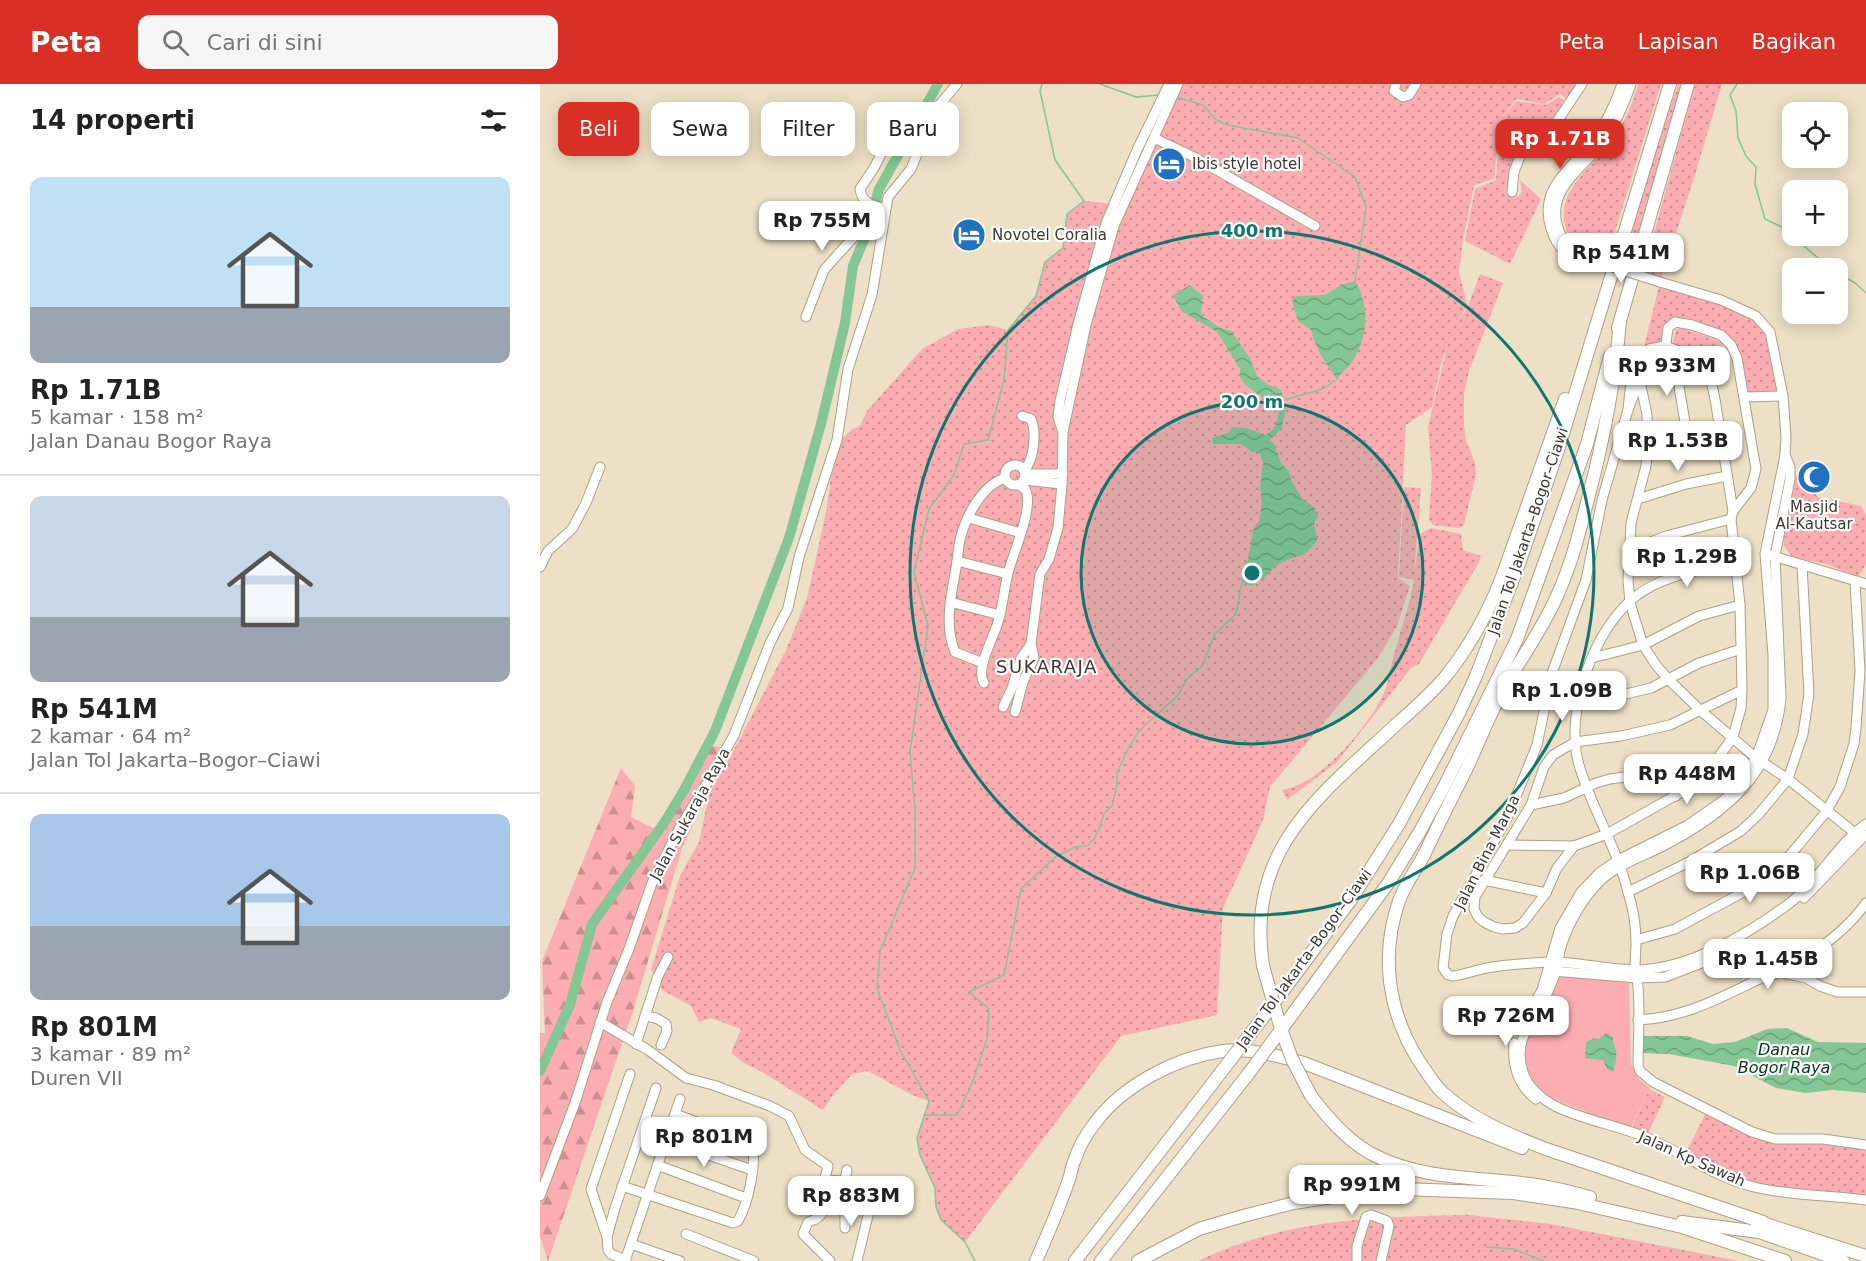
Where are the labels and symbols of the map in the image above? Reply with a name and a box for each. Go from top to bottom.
pin: Rp 1.71B [1498,119,1622,170]
hotel icon: Ibis style hotel [1151,146,1187,182]
place label: Ibis style hotel [1192,155,1301,173]
pin: Rp 755M [767,201,877,252]
hotel icon: Novotel Coralia [951,217,987,253]
text: 400 m [1221,220,1283,241]
place label: Novotel Coralia [992,226,1107,244]
pin: Rp 541M [1566,233,1676,284]
pin: Rp 933M [1612,346,1722,397]
text: 200 m [1221,391,1283,412]
pin: Rp 1.53B [1616,421,1740,472]
street label: Jalan Tol Jakarta–Bogor–Ciawi [1484,425,1572,638]
mosque icon: Masjid Al-Kautsar [1796,459,1832,495]
place label: Masjid Al-Kautsar [1775,498,1853,533]
pin: Rp 1.29B [1625,537,1749,588]
centre of rings [1242,563,1262,583]
district label: SUKARAJA [996,656,1098,677]
pin: Rp 1.09B [1500,671,1624,722]
street label: Jalan Sukaraja Raya [646,745,734,884]
pin: Rp 448M [1632,754,1742,805]
street label: Jalan Bina Marga [1450,792,1524,913]
pin: Rp 1.06B [1688,853,1812,904]
street label: Jalan Tol Jakarta–Bogor–Ciawi [1232,866,1375,1053]
pin: Rp 1.45B [1706,939,1830,990]
pin: Rp 726M [1451,996,1561,1047]
water label: Danau Bogor Raya [1738,1040,1830,1077]
pin: Rp 801M [649,1117,759,1168]
street label: Jalan Kp Sawah [1635,1127,1748,1191]
pin: Rp 991M [1297,1165,1407,1216]
pin: Rp 883M [796,1176,906,1227]

